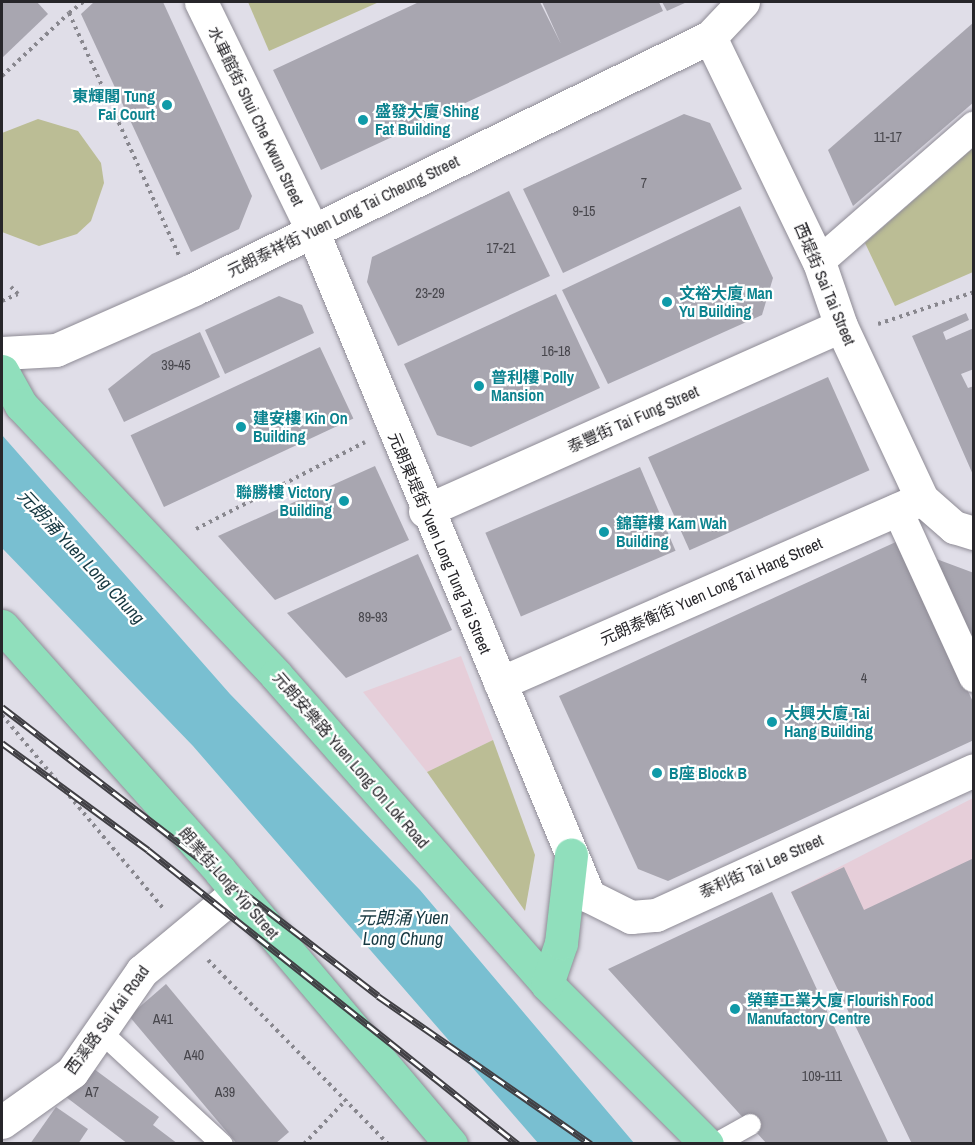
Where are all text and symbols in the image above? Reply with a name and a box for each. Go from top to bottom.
street label: 水車館街 Shui Che Kwun Street [204,23,308,209]
place label: 東輝閣 Tung Fai Court [72,86,155,124]
marker: 東輝閣 Tung Fai Court [160,98,174,112]
place label: 盛發大廈 Shing Fat Building [375,101,479,139]
marker: 盛發大廈 Shing Fat Building [356,113,370,127]
house number: 11-17 [874,129,902,145]
street label: 元朗泰祥街 Yuen Long Tai Cheung Street [224,151,462,281]
house number: 7 [641,175,647,191]
house number: 9-15 [573,203,595,219]
street label: 西堤街 Sai Tai Street [790,220,860,348]
house number: 17-21 [486,240,516,256]
place label: 文裕大廈 Man Yu Building [679,283,773,321]
house number: 23-29 [415,285,445,301]
marker: 文裕大廈 Man Yu Building [660,295,674,309]
house number: 16-18 [541,343,571,359]
house number: 39-45 [161,357,191,373]
place label: 普利樓 Polly Mansion [491,367,574,405]
marker: 普利樓 Polly Mansion [472,379,486,393]
street label: 泰豐街 Tai Fung Street [564,381,702,457]
place label: 建安樓 Kin On Building [253,408,348,446]
marker: 建安樓 Kin On Building [234,420,248,434]
street label: 元朗東堤街 Yuen Long Tung Tai Street [384,429,496,657]
place label: 聯勝樓 Victory Building [236,482,332,520]
water label: 元朗涌 Yuen Long Chung [13,485,149,629]
marker: 聯勝樓 Victory Building [337,494,351,508]
place label: 錦華樓 Kam Wah Building [616,513,727,551]
marker: 錦華樓 Kam Wah Building [597,525,611,539]
street label: 元朗泰衡街 Yuen Long Tai Hang Street [597,533,825,649]
house number: 89-93 [358,609,388,625]
street label: 元朗安樂路 Yuen Long On Lok Road [269,668,433,852]
house number: 4 [861,670,867,686]
place label: 大興大廈 Tai Hang Building [784,703,873,741]
marker: 大興大廈 Tai Hang Building [765,715,779,729]
place label: B座 Block B [669,763,747,783]
marker: B座 Block B [650,766,664,780]
street label: 朗業街 Long Yip Street [175,823,283,943]
street label: 泰利街 Tai Lee Street [696,830,826,902]
water label: 元朗涌 Yuen Long Chung [357,908,449,950]
street label: 西溪路 Sai Kai Road [61,962,153,1078]
place label: 榮華工業大廈 Flourish Food Manufactory Centre [747,990,933,1028]
marker: 榮華工業大廈 Flourish Food Manufactory Centre [728,1002,742,1016]
house number: A41 [153,1011,173,1027]
house number: A40 [184,1047,204,1063]
house number: 109-111 [802,1068,842,1084]
house number: A7 [85,1084,99,1100]
house number: A39 [215,1084,235,1100]

